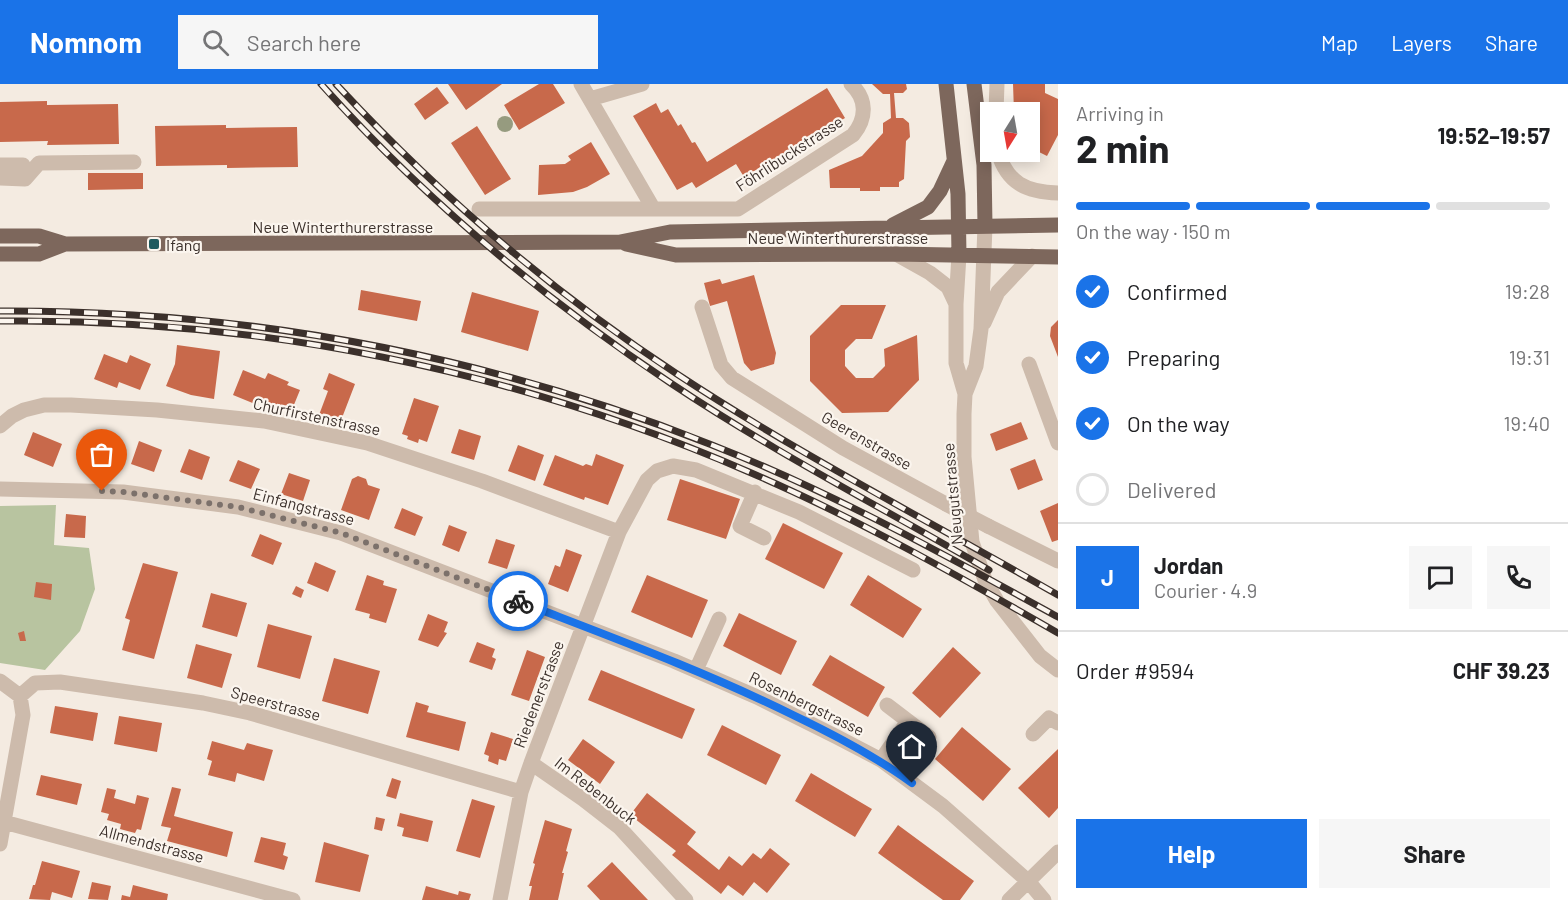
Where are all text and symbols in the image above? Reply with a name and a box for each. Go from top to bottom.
search box [178,15,598,69]
text: Nomnom [30,25,142,59]
icon: search [199,26,232,59]
text: Search here [247,29,361,55]
text: Map [1321,30,1358,55]
text: Layers [1391,30,1452,55]
text: Share [1485,30,1538,55]
text: Arriving in [1076,101,1164,125]
north arrow [980,102,1040,162]
map controls [980,102,1040,162]
street label: Föhrlibuckstrasse [732,111,846,195]
text: 19:52–19:57 [1438,122,1550,148]
text: 2 min [1076,124,1169,171]
street label: Neue Winterthurerstrasse [253,217,433,236]
text: On the way · 150 m [1076,219,1231,243]
street label: Neue Winterthurerstrasse [748,228,928,247]
place label: Ifang [166,235,201,254]
marker: Ifang [147,237,161,251]
icon: check [1076,275,1109,308]
text: Confirmed [1127,278,1227,304]
text: 19:28 [1505,279,1550,303]
icon: check [1076,341,1109,374]
text: Preparing [1127,344,1220,370]
text: 19:31 [1509,345,1550,369]
street label: Churfirstenstrasse [252,393,382,439]
street label: Geerenstrasse [819,407,915,473]
icon: check [1076,407,1109,440]
text: On the way [1127,410,1230,436]
text: 19:40 [1503,411,1550,435]
pin [76,429,127,491]
icon: bag [85,438,118,471]
street label: Neugutstrasse [938,442,966,546]
text: Delivered [1127,476,1216,502]
street label: Einfangstrasse [251,483,357,529]
button: chat [1409,546,1472,609]
button: phone [1487,546,1550,609]
text: Jordan [1154,552,1223,578]
text: J [1101,564,1114,590]
courier [488,571,548,631]
text: Courier · 4.9 [1154,578,1257,602]
icon: bike [502,585,535,618]
street label: Riedenerstrasse [509,638,567,750]
text: Order #9594 [1076,657,1195,683]
text: CHF 39.23 [1453,657,1550,683]
street label: Rosenbergstrasse [746,667,868,739]
street label: Speerstrasse [229,682,323,724]
pin [886,721,937,783]
icon: home [895,730,928,763]
street label: Im Rebenbuck [551,752,641,828]
button: Help [1076,819,1307,888]
button: Share [1319,819,1550,888]
street label: Allmendstrasse [98,820,206,866]

